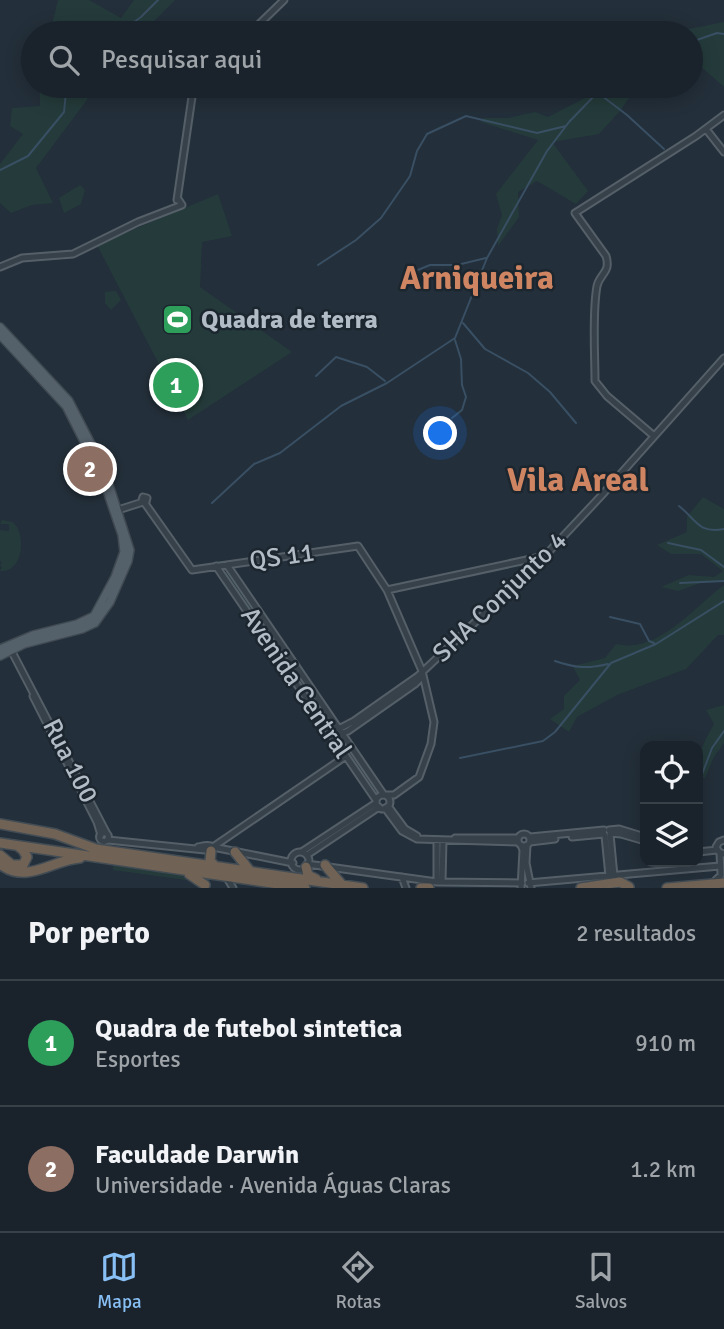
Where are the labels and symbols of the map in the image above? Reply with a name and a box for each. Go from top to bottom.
district label: Arniqueira [400,258,554,299]
sports icon: Quadra de terra [161,303,195,337]
place label: Quadra de terra [201,304,378,336]
pin: 1 [153,359,199,411]
your location [423,416,457,450]
pin: 2 [67,443,113,495]
district label: Vila Areal [507,460,649,501]
street label: SHA Conjunto 4 [426,525,574,669]
street label: QS 11 [247,537,317,577]
street label: Avenida Central [234,601,358,765]
street label: Rua 100 [35,714,105,808]

